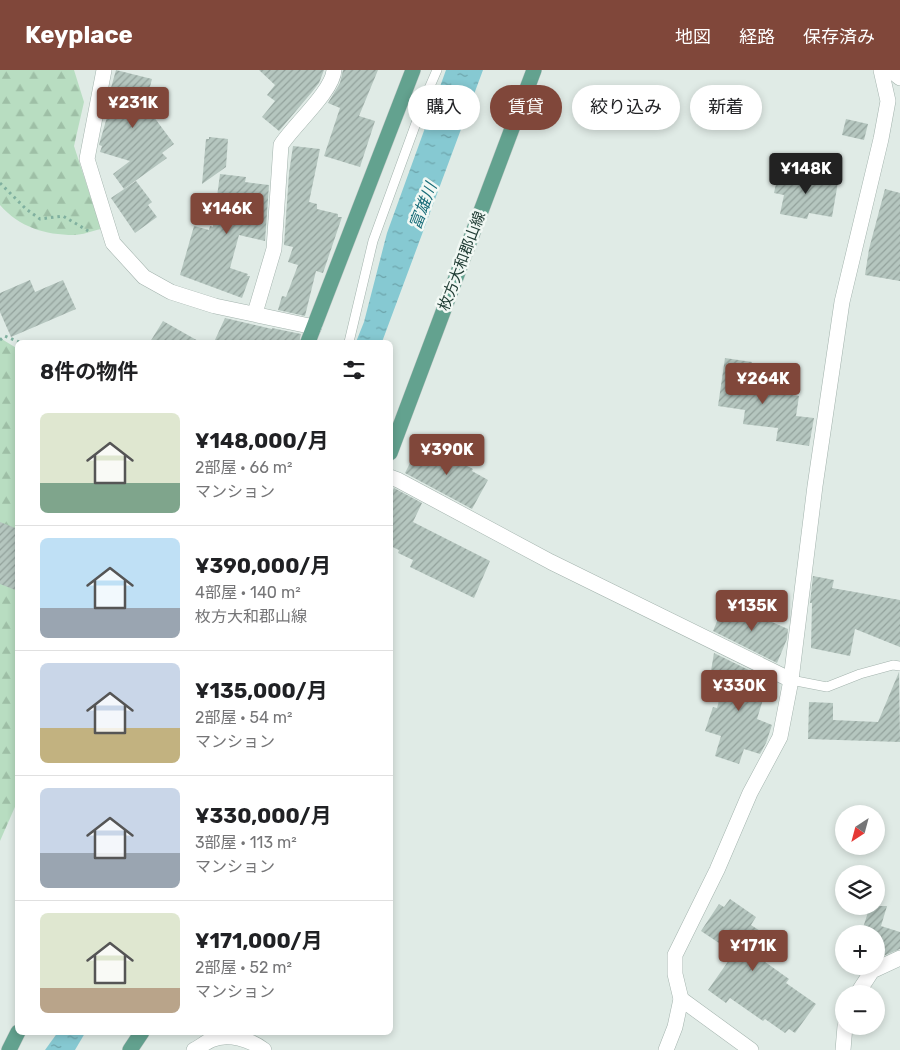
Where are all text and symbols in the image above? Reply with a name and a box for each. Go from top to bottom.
text: Keyplace [25,21,133,49]
text: 地図 [675,26,711,48]
text: 経路 [739,26,775,48]
text: 保存済み [803,26,875,48]
chip: 購入 [408,85,480,130]
chip: 賃貸 [490,85,562,130]
chip: 絞り込み [572,85,680,130]
chip: 新着 [690,85,762,130]
pin: ¥231K [98,87,168,129]
text: ¥231K [108,93,158,112]
pin: ¥148K [771,152,841,195]
text: ¥148K [780,159,832,178]
water label: 富雄川 [406,178,441,232]
pin: ¥146K [192,192,262,235]
text: ¥146K [202,199,252,218]
street label: 枚方大和郡山線 [435,209,489,313]
icon: filters [340,356,368,384]
text: 8件の物件 [40,359,138,384]
pin: ¥264K [728,362,798,405]
text: ¥264K [736,369,790,388]
text: ¥148,000/月 [195,428,329,453]
icon: home [80,433,140,493]
pin: ¥390K [412,434,482,476]
text: ¥390K [420,440,474,459]
text: 2部屋 · 66 m² [195,458,292,477]
text: マンション [195,482,275,501]
text: ¥390,000/月 [195,553,331,578]
icon: home [80,558,140,618]
text: 4部屋 · 140 m² [195,583,301,602]
pin: ¥135K [717,590,787,632]
text: ¥135K [727,596,777,615]
text: 枚方大和郡山線 [195,607,307,626]
pin: ¥330K [704,670,774,712]
text: ¥330K [712,676,766,695]
text: ¥135,000/月 [195,678,327,703]
icon: home [80,683,140,743]
text: 2部屋 · 54 m² [195,708,293,727]
text: マンション [195,732,275,751]
text: ¥330,000/月 [195,803,331,828]
north arrow [835,805,885,855]
map controls [835,805,885,1035]
icon: home [80,808,140,868]
text: 3部屋 · 113 m² [195,833,297,852]
text: マンション [195,857,275,876]
button: layers [835,865,885,915]
button: + [835,925,885,975]
text: ¥171,000/月 [195,928,323,953]
pin: ¥171K [718,930,788,972]
icon: home [80,933,140,993]
text: ¥171K [730,936,776,955]
text: 2部屋 · 52 m² [195,958,292,977]
text: マンション [195,982,275,1001]
button: − [835,985,885,1035]

